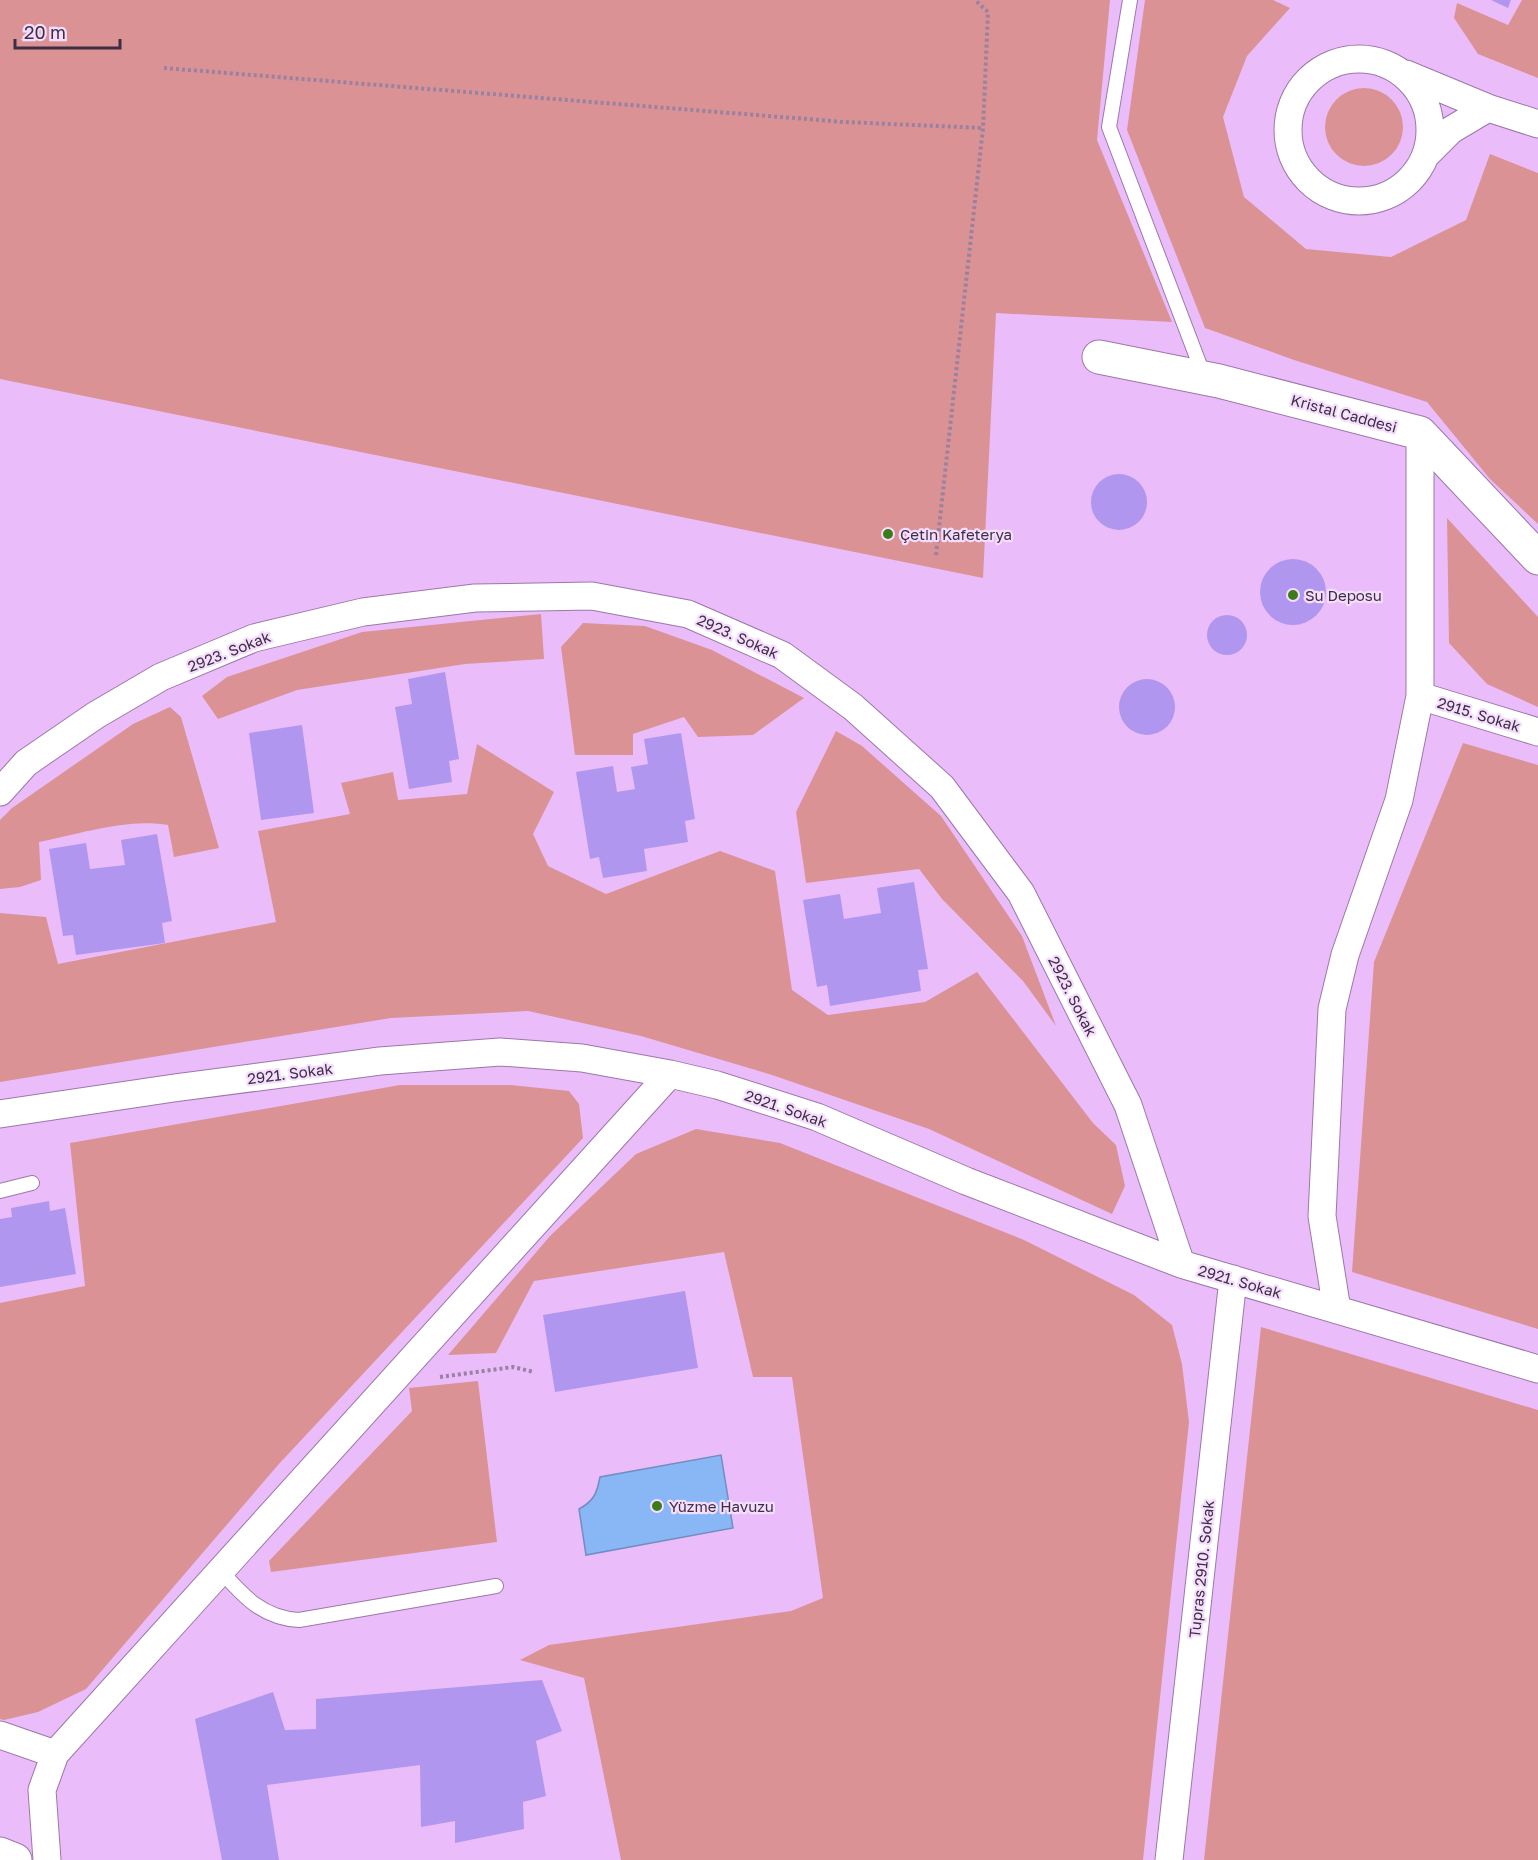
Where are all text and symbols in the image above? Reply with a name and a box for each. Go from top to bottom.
scale bar [15,12,120,50]
text: 20 m [24,21,66,43]
street label: Kristal Caddesi [1289,390,1399,436]
place label: Çetin Kafeterya [900,525,1012,543]
marker: Çetin Kafeterya [881,527,895,541]
place label: Su Deposu [1305,586,1382,604]
marker: Su Deposu [1286,588,1300,602]
street label: 2923. Sokak [694,610,782,662]
street label: 2923. Sokak [185,627,273,675]
street label: 2915. Sokak [1435,693,1523,735]
street label: 2923. Sokak [1045,953,1101,1039]
street label: 2921. Sokak [246,1059,334,1087]
street label: 2921. Sokak [742,1086,830,1131]
street label: 2921. Sokak [1196,1261,1284,1302]
place label: Yüzme Havuzu [669,1497,774,1515]
marker: Yüzme Havuzu [650,1499,664,1513]
street label: Tupras 2910. Sokak [1185,1499,1217,1639]

